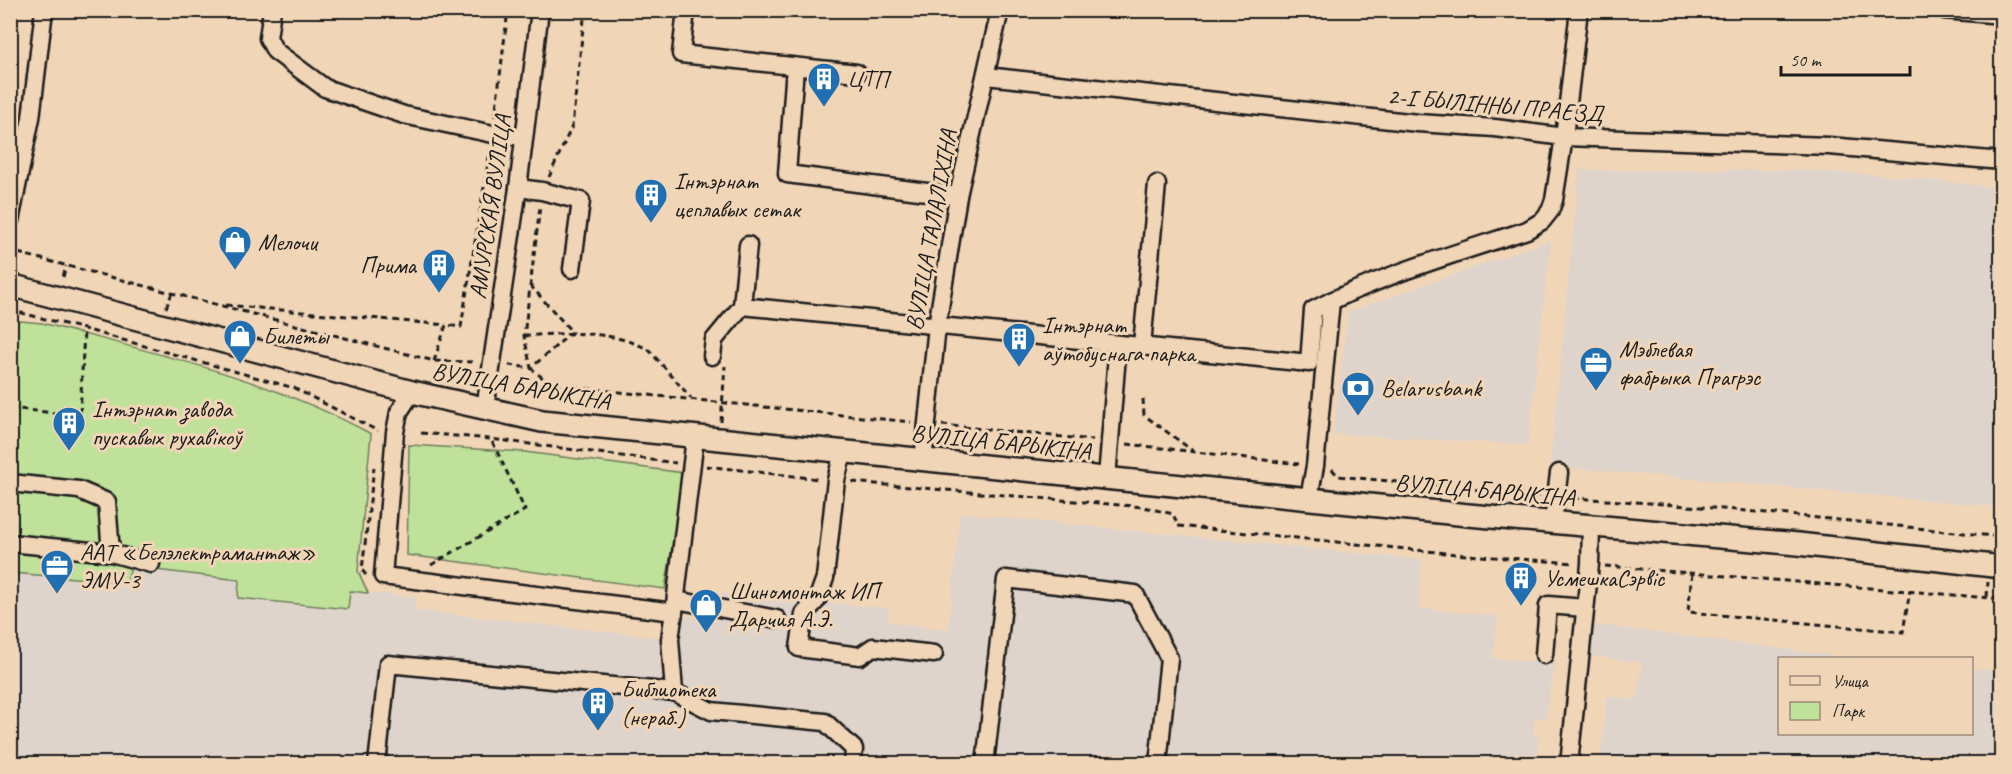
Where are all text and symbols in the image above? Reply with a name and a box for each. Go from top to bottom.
scale bar [1781,39,1910,77]
text: 50 m [1790,49,1823,71]
building icon: ЦТП [806,61,842,108]
place label: ЦТП [847,64,893,94]
street label: 2-І БЫЛІННЫ ПРАЕЗД [1386,81,1606,130]
street label: АМУРСКАЯ ВУЛІЦА [462,112,518,301]
street label: ВУЛІЦА ТАЛАЛІХІНА [899,127,964,332]
place label: Інтэрнат цеплавых сетак [674,166,802,224]
building icon: Інтэрнат цеплавых сетак [633,177,669,224]
shop icon: Мелочи [217,224,253,271]
place label: Мелочи [258,227,319,257]
building icon: Прима [421,247,457,294]
place label: Прима [360,250,417,280]
place label: Інтэрнат аўтобуснага парка [1042,310,1197,368]
shop icon: Билеты [222,318,258,365]
place label: Билеты [263,321,331,351]
building icon: Інтэрнат аўтобуснага парка [1001,321,1037,368]
place label: Мэблевая фабрыка Прагрэс [1619,334,1762,392]
office icon: Мэблевая фабрыка Прагрэс [1578,345,1614,392]
street label: ВУЛІЦА БАРЫКІНА [430,356,613,417]
bank icon: Belarusbank [1340,370,1376,417]
place label: Belarusbank [1381,373,1483,403]
place label: Інтэрнат завода пускавых рухавікоў [92,394,244,452]
building icon: Інтэрнат завода пускавых рухавікоў [51,405,87,452]
street label: ВУЛІЦА БАРЫКІНА [910,418,1093,466]
street label: ВУЛІЦА БАРЫКІНА [1394,467,1577,513]
place label: ААТ «Белэлектрамантаж» ЭМУ-3 [80,537,316,595]
office icon: ААТ «Белэлектрамантаж» ЭМУ-3 [39,548,75,595]
building icon: УсмешкаСэрвіс [1503,560,1539,607]
place label: УсмешкаСэрвіс [1544,563,1666,593]
place label: Шиномонтаж ИП Дарчия А.Э. [729,576,884,634]
shop icon: Шиномонтаж ИП Дарчия А.Э. [688,587,724,634]
legend [1778,657,1973,735]
text: Улица [1832,670,1869,692]
place label: Библиотека (нераб.) [621,674,717,732]
building icon: Библиотека (нераб.) [580,685,616,732]
text: Парк [1832,700,1866,722]

